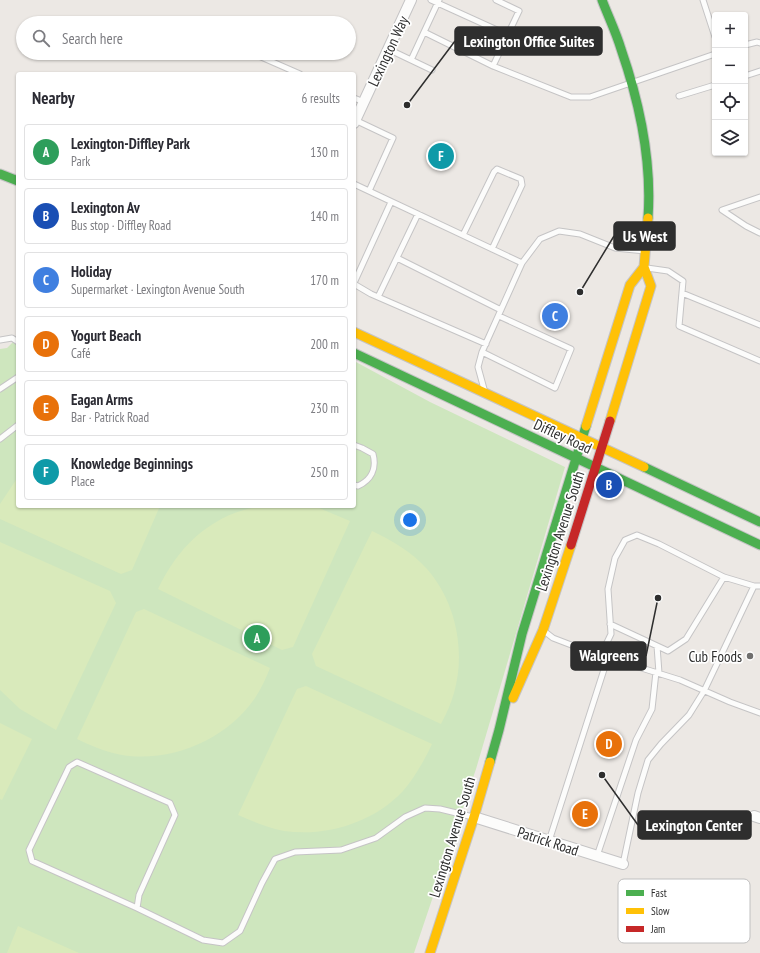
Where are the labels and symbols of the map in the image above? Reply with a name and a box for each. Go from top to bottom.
street label: Lexington Way [363,13,413,89]
callout: Lexington Office Suites [455,27,602,55]
text: Lexington Office Suites [464,31,595,51]
pin: F [428,141,454,171]
callout: Us West [614,222,675,250]
text: Us West [623,226,668,246]
pin: C [542,301,568,331]
street label: Diffley Road [531,414,595,458]
street label: Lexington Avenue South [532,469,588,593]
pin: B [596,470,622,500]
your location [400,510,420,530]
pin: A [244,623,270,653]
callout: Walgreens [571,642,646,670]
text: Walgreens [578,645,639,665]
place label: Cub Foods [688,647,742,666]
marker: Cub Foods [745,651,755,661]
pin: D [596,729,622,759]
street label: Lexington Avenue South [425,774,479,900]
pin: E [572,799,598,829]
callout: Lexington Center [638,811,751,839]
text: Lexington Center [646,815,743,835]
street label: Patrick Road [515,822,581,860]
legend [618,879,750,943]
text: Fast [651,886,667,900]
text: Slow [651,904,670,918]
text: Jam [650,922,665,936]

